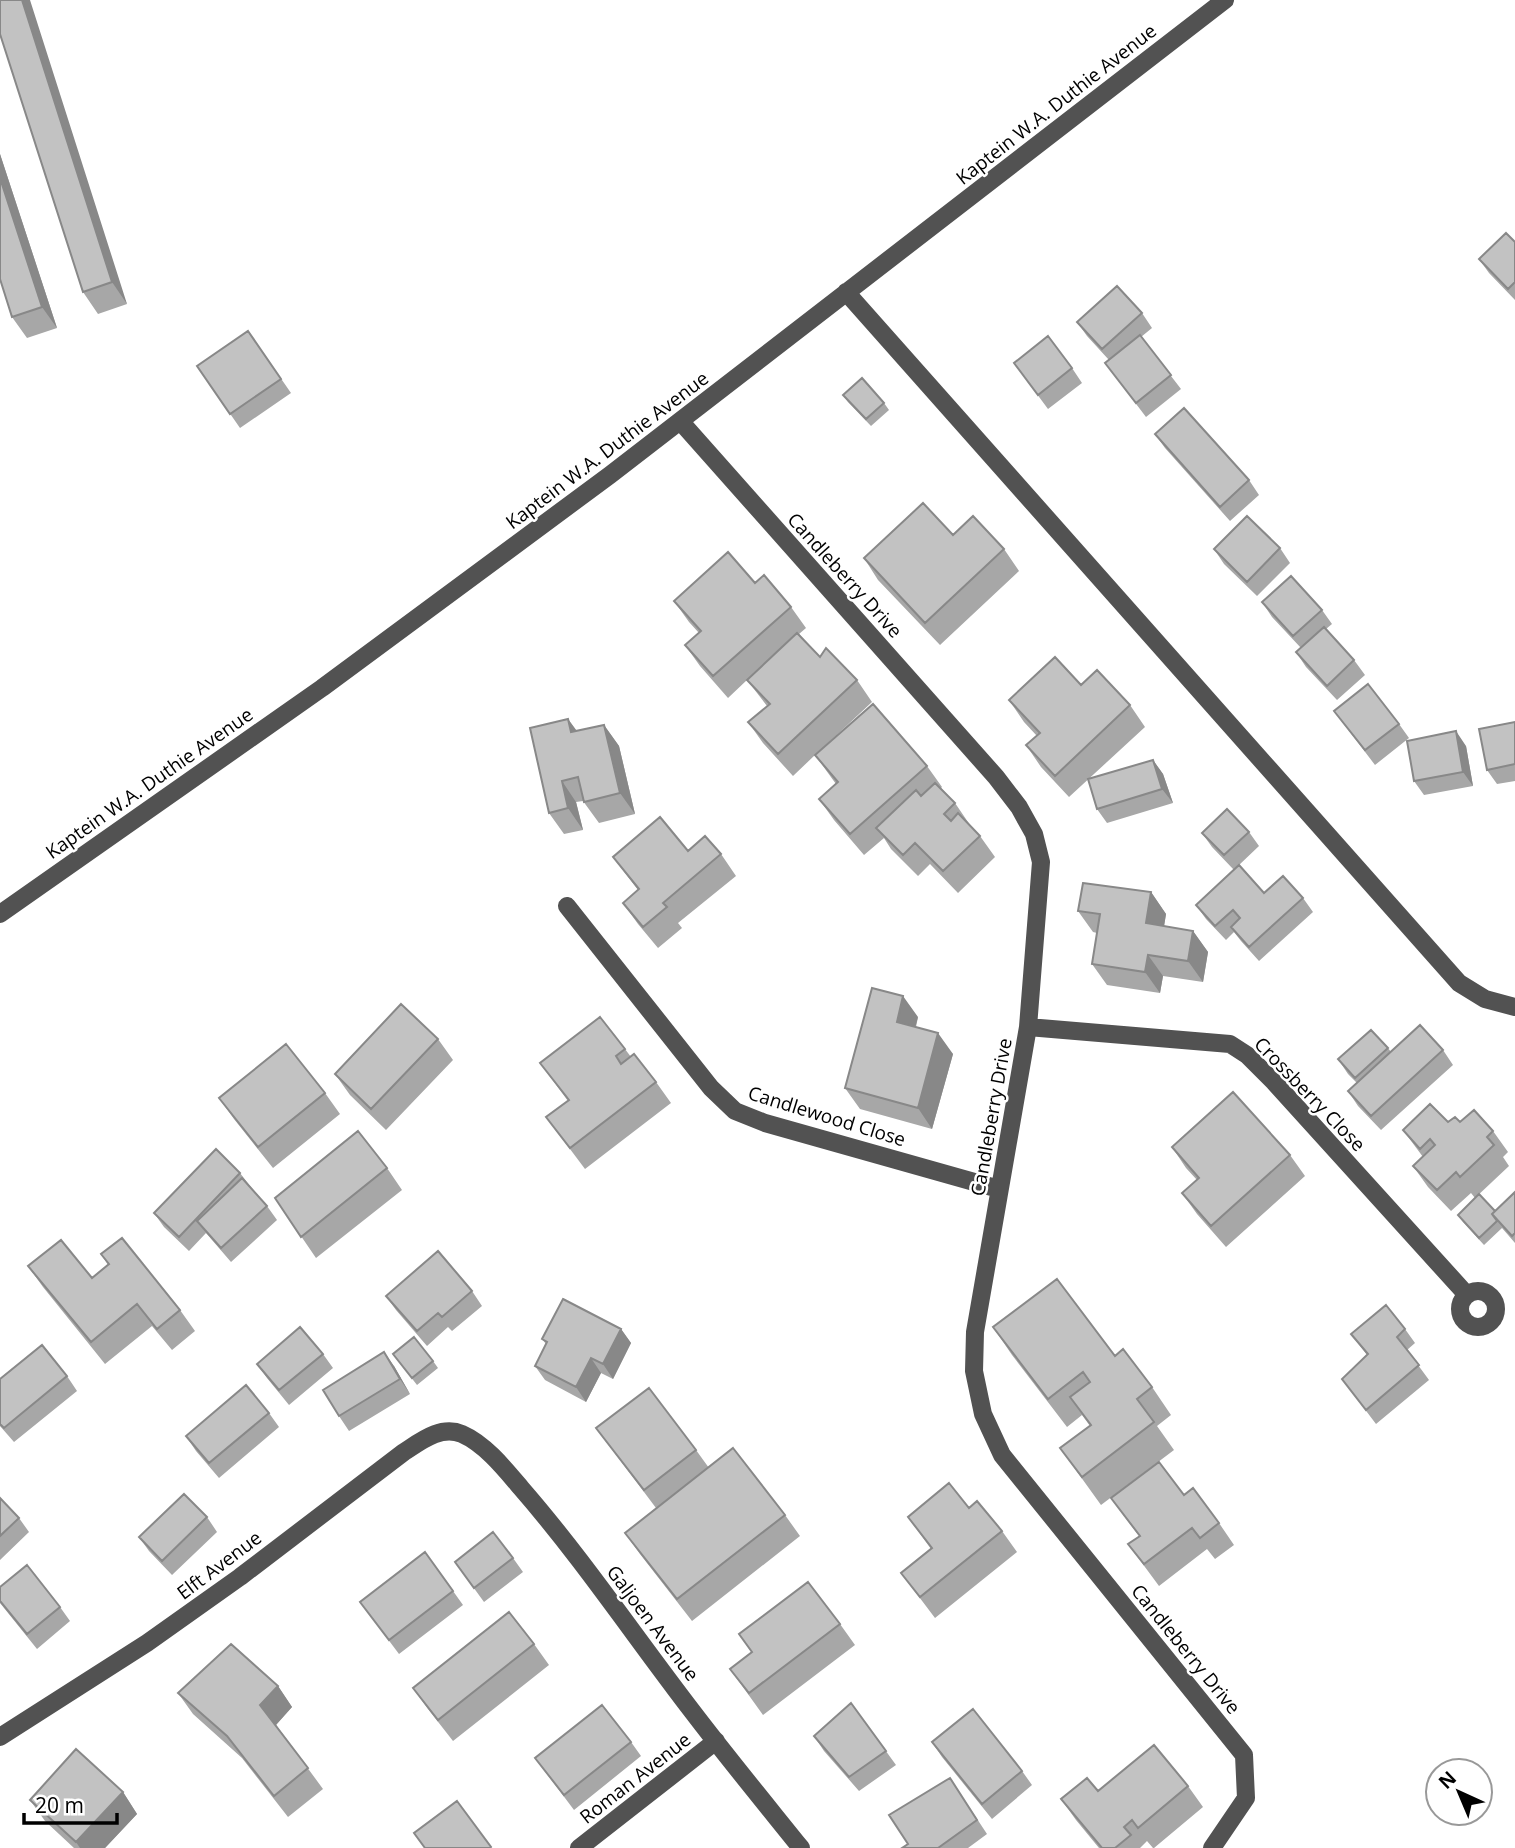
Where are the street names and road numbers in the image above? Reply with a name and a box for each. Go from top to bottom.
street label: Kaptein W.A. Duthie Avenue [950,18,1162,190]
street label: Kaptein W.A. Duthie Avenue [500,365,714,535]
street label: Candleberry Drive [782,507,908,643]
street label: Kaptein W.A. Duthie Avenue [40,701,258,865]
street label: Crossberry Close [1249,1031,1371,1157]
street label: Candleberry Drive [964,1036,1018,1198]
street label: Candlewood Close [745,1080,909,1152]
street label: Elft Avenue [171,1525,267,1605]
street label: Galjoen Avenue [601,1560,705,1686]
street label: Candleberry Drive [1126,1579,1246,1719]
street label: Roman Avenue [574,1726,696,1830]

